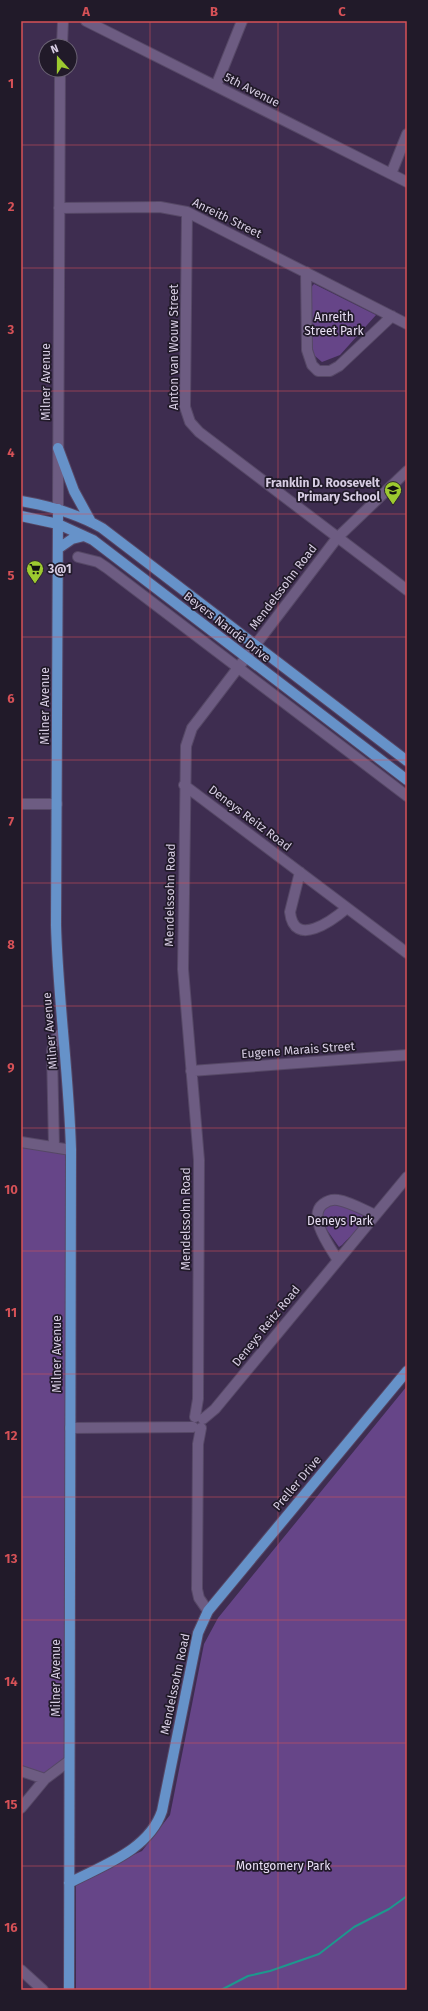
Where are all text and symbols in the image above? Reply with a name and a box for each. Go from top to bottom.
text: A [81,4,90,19]
text: B [210,4,218,19]
text: C [338,4,346,19]
north arrow [38,38,78,78]
text: N [49,42,60,57]
street label: 5th Avenue [222,70,282,110]
text: 1 [8,76,14,91]
street label: Anreith Street [190,195,264,241]
text: 2 [8,199,15,214]
street label: Anton van Wouw Street [167,283,181,410]
park label: Anreith Street Park [304,310,365,338]
text: 3 [7,322,15,337]
street label: Milner Avenue [39,343,53,421]
text: 4 [7,445,15,460]
place label: Franklin D. Roosevelt Primary School [266,476,380,504]
school or university icon: Franklin D. Roosevelt Primary School [383,480,403,505]
street label: Mendelssohn Road [246,542,320,632]
supermarket icon: 3@1 [25,559,45,584]
place label: 3@1 [47,562,72,576]
text: 5 [8,568,15,583]
street label: Beyers Naudé Drive [181,589,273,665]
street label: Milner Avenue [38,667,52,745]
text: 6 [7,691,15,706]
street label: Deneys Reitz Road [206,782,294,854]
text: 7 [8,814,14,829]
street label: Mendelssohn Road [162,843,178,947]
text: 8 [7,937,15,952]
street label: Milner Avenue [40,992,60,1070]
street label: Eugene Marais Street [241,1039,356,1061]
text: 9 [7,1060,15,1075]
street label: Mendelssohn Road [179,1167,193,1271]
text: 10 [4,1182,18,1197]
park label: Deneys Park [307,1214,374,1228]
street label: Deneys Reitz Road [229,1283,303,1369]
text: 11 [5,1305,17,1320]
street label: Milner Avenue [50,1315,64,1393]
text: 12 [5,1428,18,1443]
street label: Preller Drive [270,1453,324,1513]
text: 13 [5,1551,18,1566]
street label: Mendelssohn Road [157,1632,193,1736]
street label: Milner Avenue [49,1639,63,1717]
text: 14 [4,1674,18,1689]
text: 15 [4,1797,18,1812]
park label: Montgomery Park [236,1859,331,1873]
text: 16 [4,1920,18,1935]

